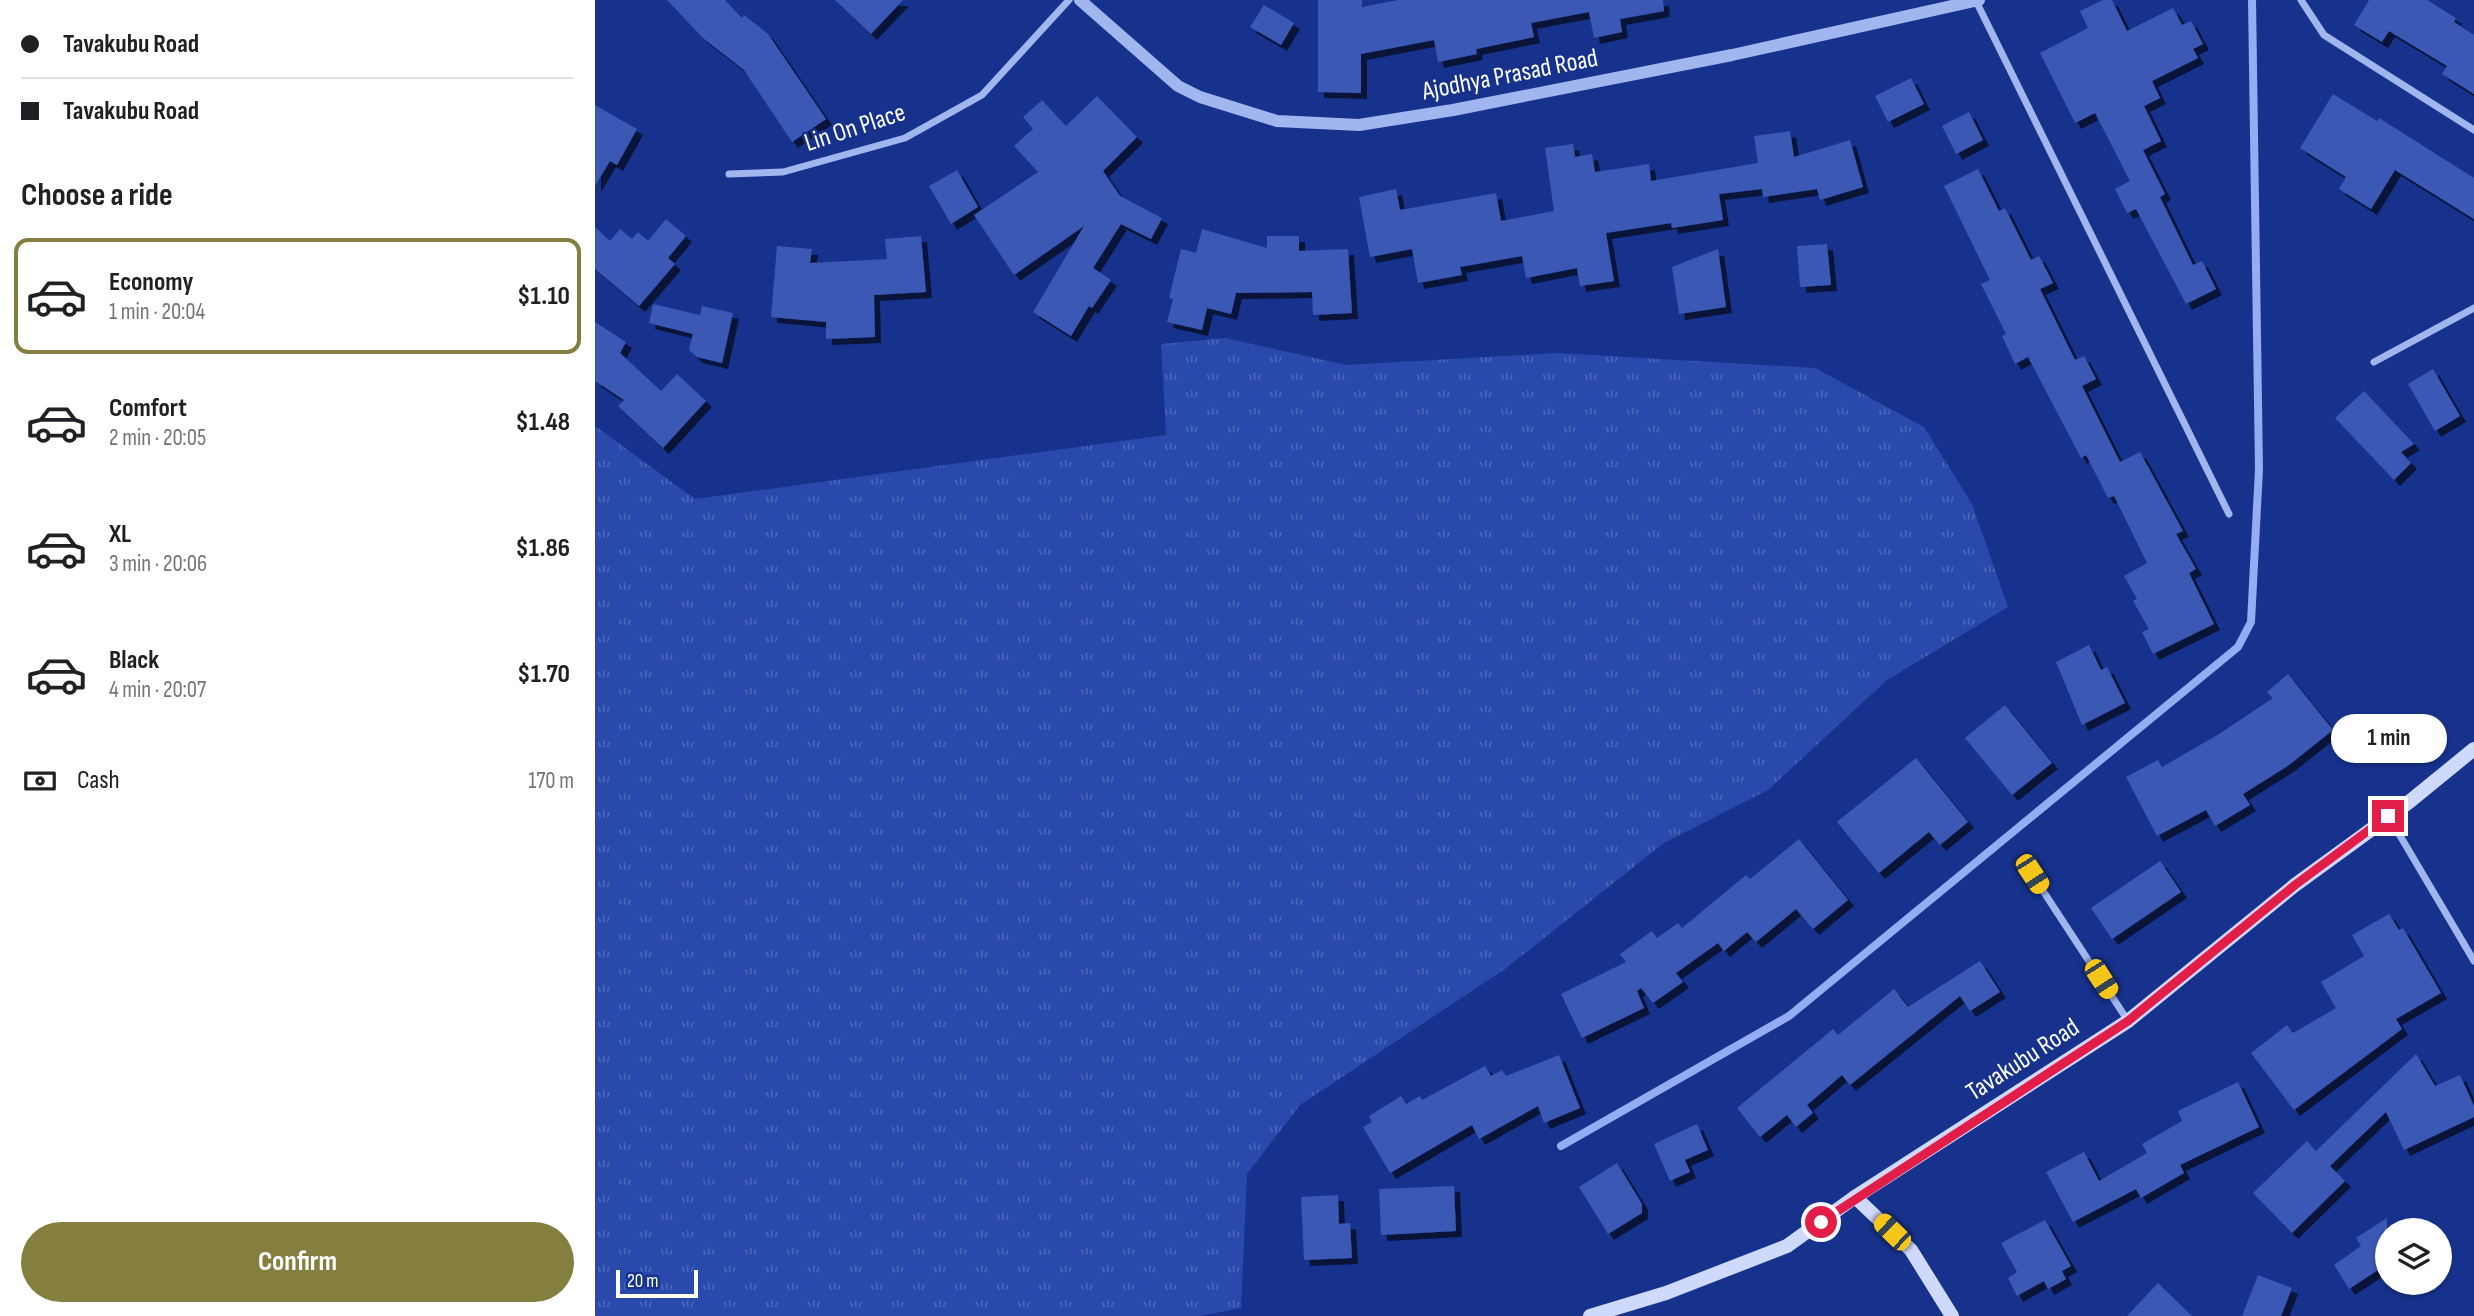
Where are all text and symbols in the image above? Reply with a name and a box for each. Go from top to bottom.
text: Tavakubu Road [63,29,199,60]
street label: Ajodhya Prasad Road [1419,43,1601,107]
text: Tavakubu Road [63,96,199,127]
street label: Lin On Place [801,97,909,159]
text: Choose a ride [21,176,173,215]
icon: car [25,265,88,328]
text: Economy [109,267,193,298]
text: $1.10 [517,281,570,312]
text: 1 min · 20:04 [109,298,205,326]
icon: car [25,391,88,454]
text: Comfort [109,393,187,424]
text: $1.48 [515,407,570,438]
text: 2 min · 20:05 [109,424,206,452]
icon: car [25,517,88,580]
text: XL [109,519,131,550]
text: $1.86 [516,533,570,564]
text: 3 min · 20:06 [109,550,207,578]
icon: car [25,643,88,706]
text: Black [109,645,159,676]
text: $1.70 [517,659,570,690]
text: 4 min · 20:07 [109,676,206,704]
callout: 1 min [2330,714,2446,764]
text: 1 min [2368,724,2410,752]
icon: cash [21,762,59,800]
text: Cash [77,765,120,796]
text: 170 m [528,767,574,795]
route end [2372,800,2404,832]
car [2012,851,2053,897]
car [2081,956,2122,1002]
street label: Tavakubu Road [1961,1012,2085,1108]
route start [1805,1206,1837,1238]
car [1870,1210,1915,1254]
map controls [2375,1218,2452,1295]
button: layers [2375,1218,2452,1295]
button: Confirm [21,1222,574,1302]
scale bar [616,1267,698,1299]
text: 20 m [627,1270,659,1293]

